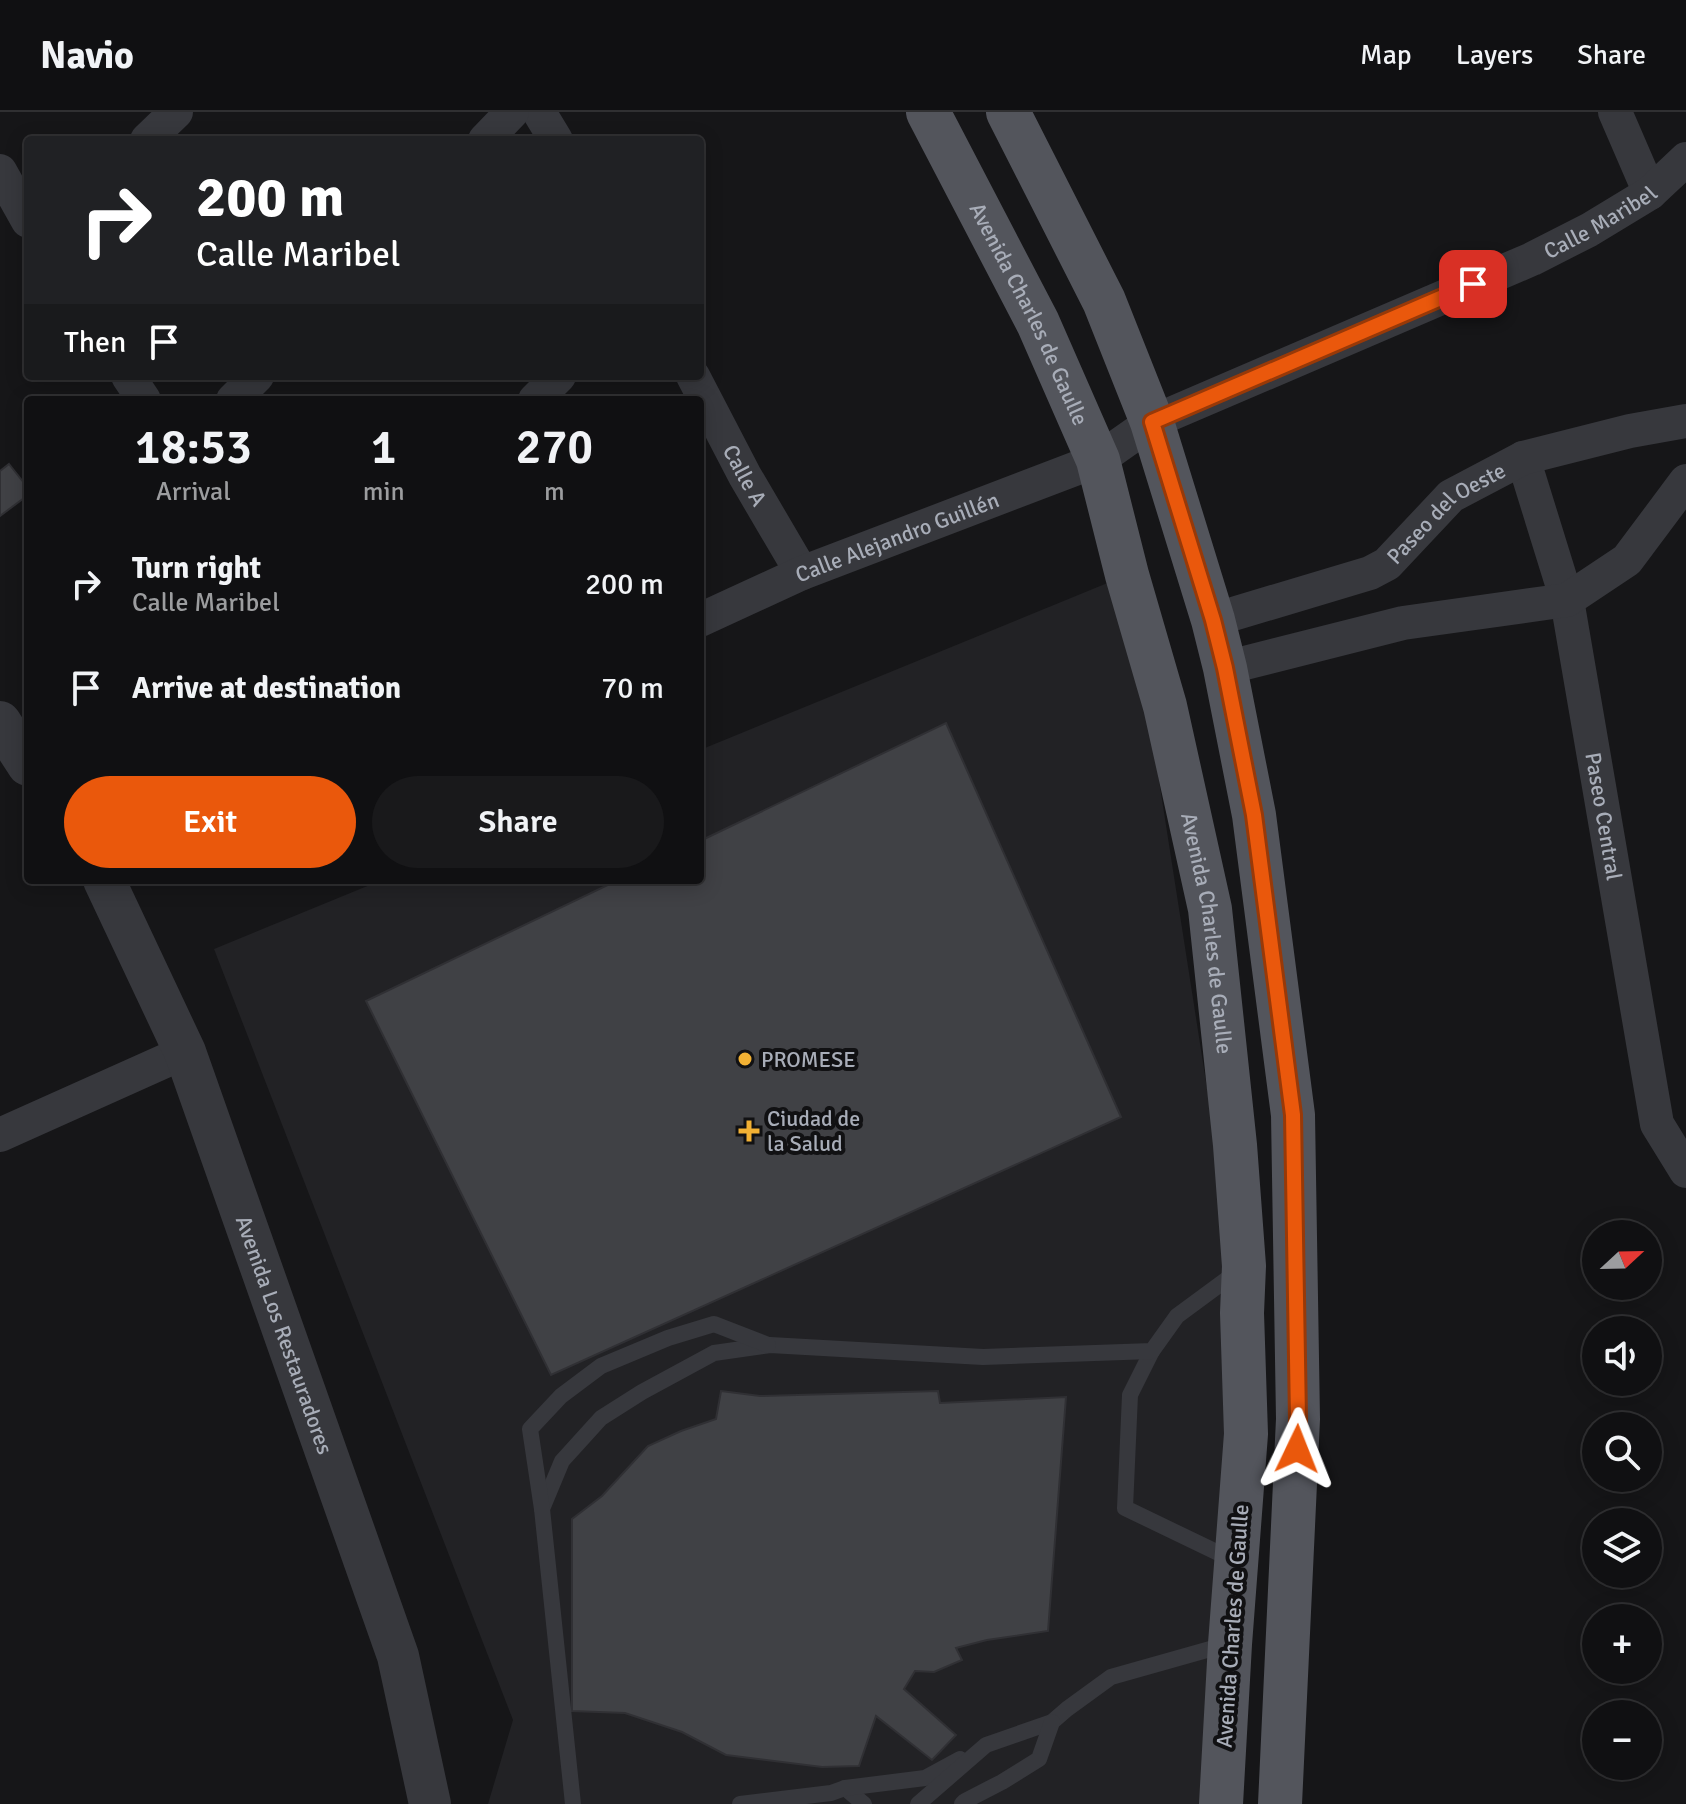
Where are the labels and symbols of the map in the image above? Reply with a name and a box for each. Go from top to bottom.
street label: Calle Maribel [1539,180,1663,265]
street label: Avenida Charles de Gaulle [964,198,1094,429]
pin [1439,250,1507,318]
street label: Calle A [717,440,773,511]
street label: Paseo del Oeste [1381,457,1510,570]
street label: Calle Alejandro Guillén [792,486,1003,588]
street label: Paseo Central [1579,750,1628,882]
street label: Avenida Charles de Gaulle [1175,810,1238,1055]
place label: PROMESE [761,1046,856,1073]
marker: PROMESE [736,1050,754,1068]
place label: Ciudad de la Salud [767,1105,860,1157]
marker: Ciudad de la Salud [738,1120,760,1142]
street label: Avenida Los Restauradores [230,1212,339,1458]
north arrow [1582,1220,1662,1300]
position arrow [1255,1407,1339,1491]
street label: Avenida Charles de Gaulle [1211,1503,1254,1749]

